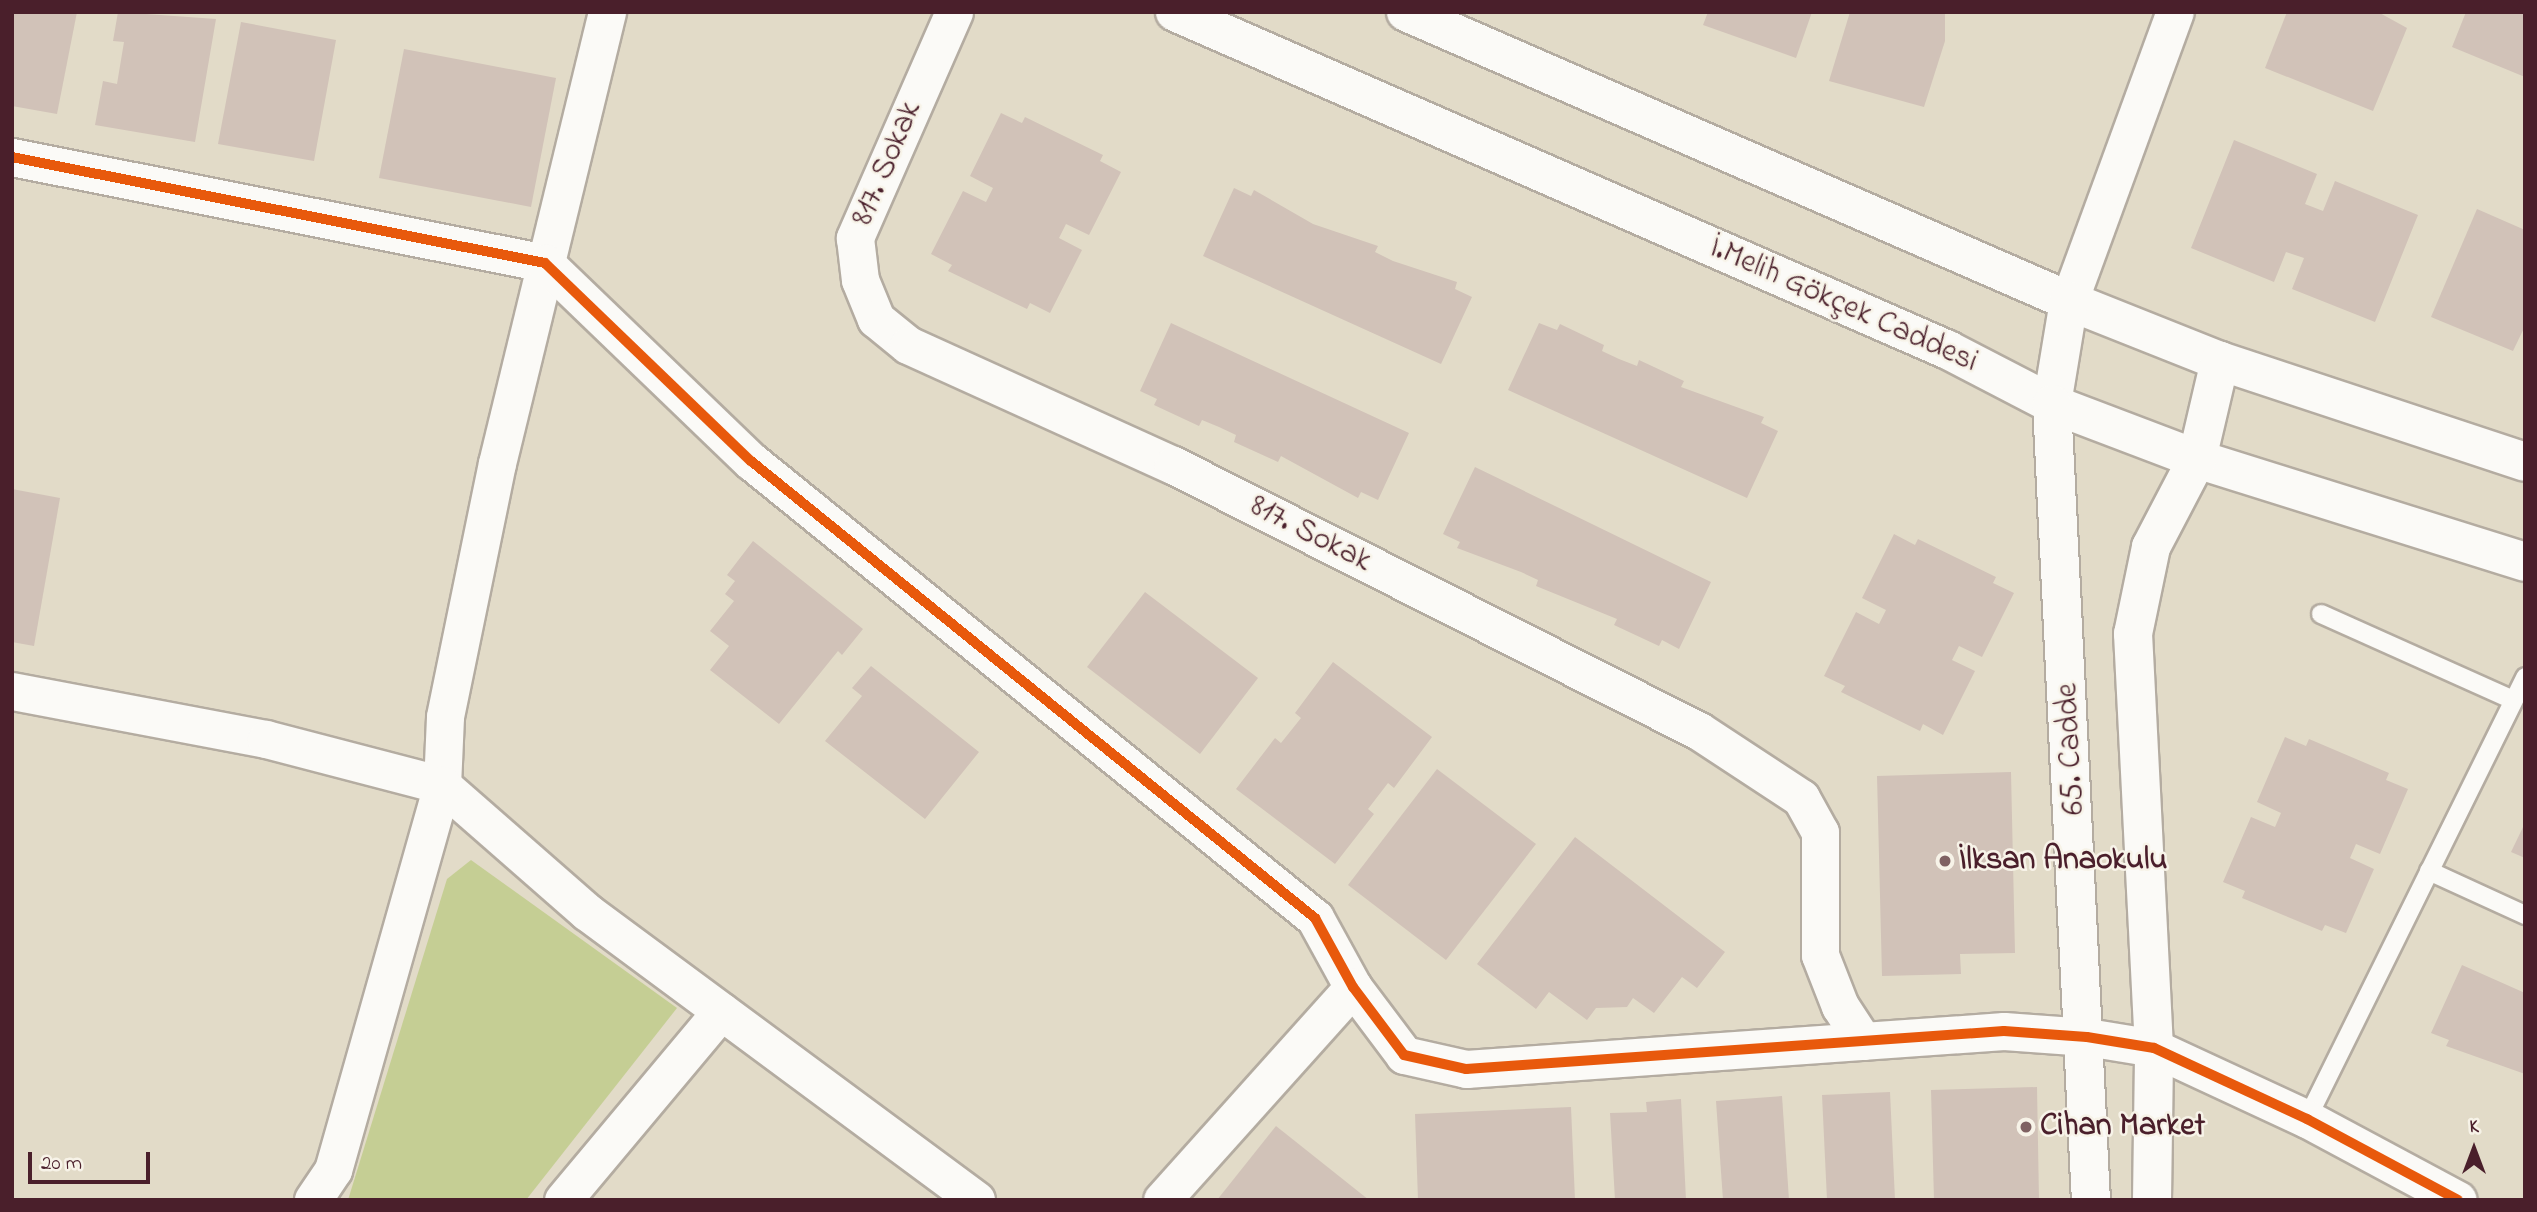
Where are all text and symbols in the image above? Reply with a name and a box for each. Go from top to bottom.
street label: 817. Sokak [845,96,931,232]
street label: İ.Melih Gökçek Caddesi [1703,230,1983,382]
street label: 817. Sokak [1243,488,1377,582]
street label: 65. Cadde [2049,682,2095,816]
place label: İlksan Anaokulu [1959,842,2168,880]
marker: İlksan Anaokulu [1937,853,1953,869]
place label: Cihan Market [2040,1108,2205,1146]
north arrow [2439,1114,2509,1184]
text: K [2469,1114,2479,1141]
marker: Cihan Market [2018,1119,2034,1135]
scale bar [32,1138,154,1182]
text: 20 m [41,1149,82,1179]

